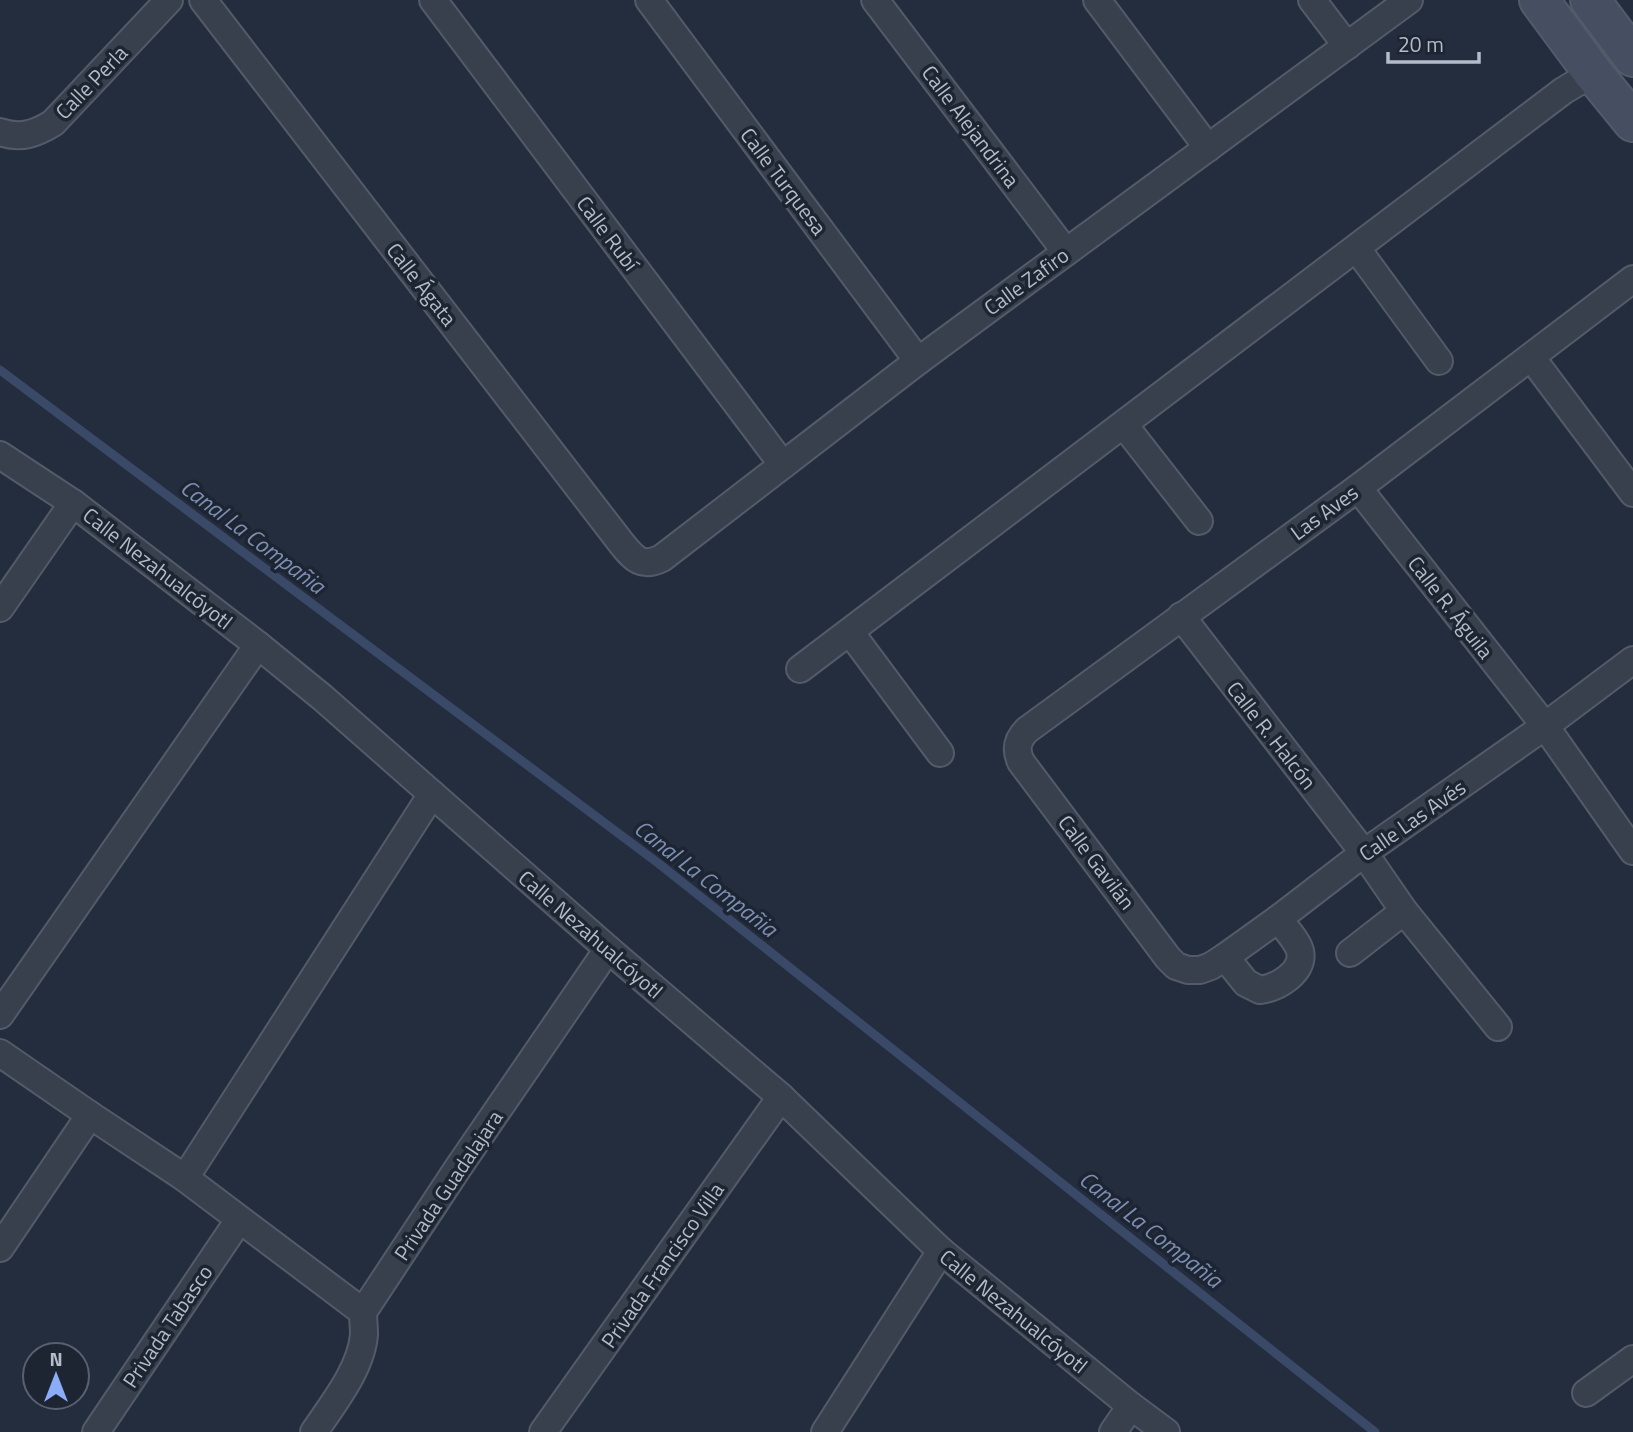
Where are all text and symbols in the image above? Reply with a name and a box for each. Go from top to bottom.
scale bar [1388,21,1479,65]
text: 20 m [1398,28,1444,60]
street label: Calle Perla [47,37,135,126]
street label: Calle Alejandrina [914,58,1028,194]
street label: Calle Turquesa [733,121,835,242]
street label: Calle Rubí [569,189,648,278]
street label: Calle Ágata [379,235,465,333]
street label: Calle Zafiro [977,239,1075,323]
water label: Canal La Compañia [173,470,334,603]
street label: Las Aves [1283,476,1365,548]
street label: Calle Nezahualcóyotl [76,499,240,637]
street label: Calle R. Águila [1400,549,1502,666]
street label: Calle R. Halcón [1219,674,1325,796]
street label: Calle Las Avés [1352,771,1472,869]
street label: Calle Gavilán [1051,808,1143,916]
water label: Canal La Compañia [627,811,786,946]
street label: Calle Nezahualcóyotl [512,862,670,1006]
street label: Privada Guadalajara [386,1103,511,1267]
water label: Canal La Compañia [1072,1162,1231,1297]
street label: Privada Francisco Villa [593,1175,732,1354]
street label: Calle Nezahualcóyotl [933,1241,1095,1381]
street label: Privada Tabasco [114,1258,220,1394]
north arrow [21,1341,91,1411]
text: N [49,1344,63,1373]

